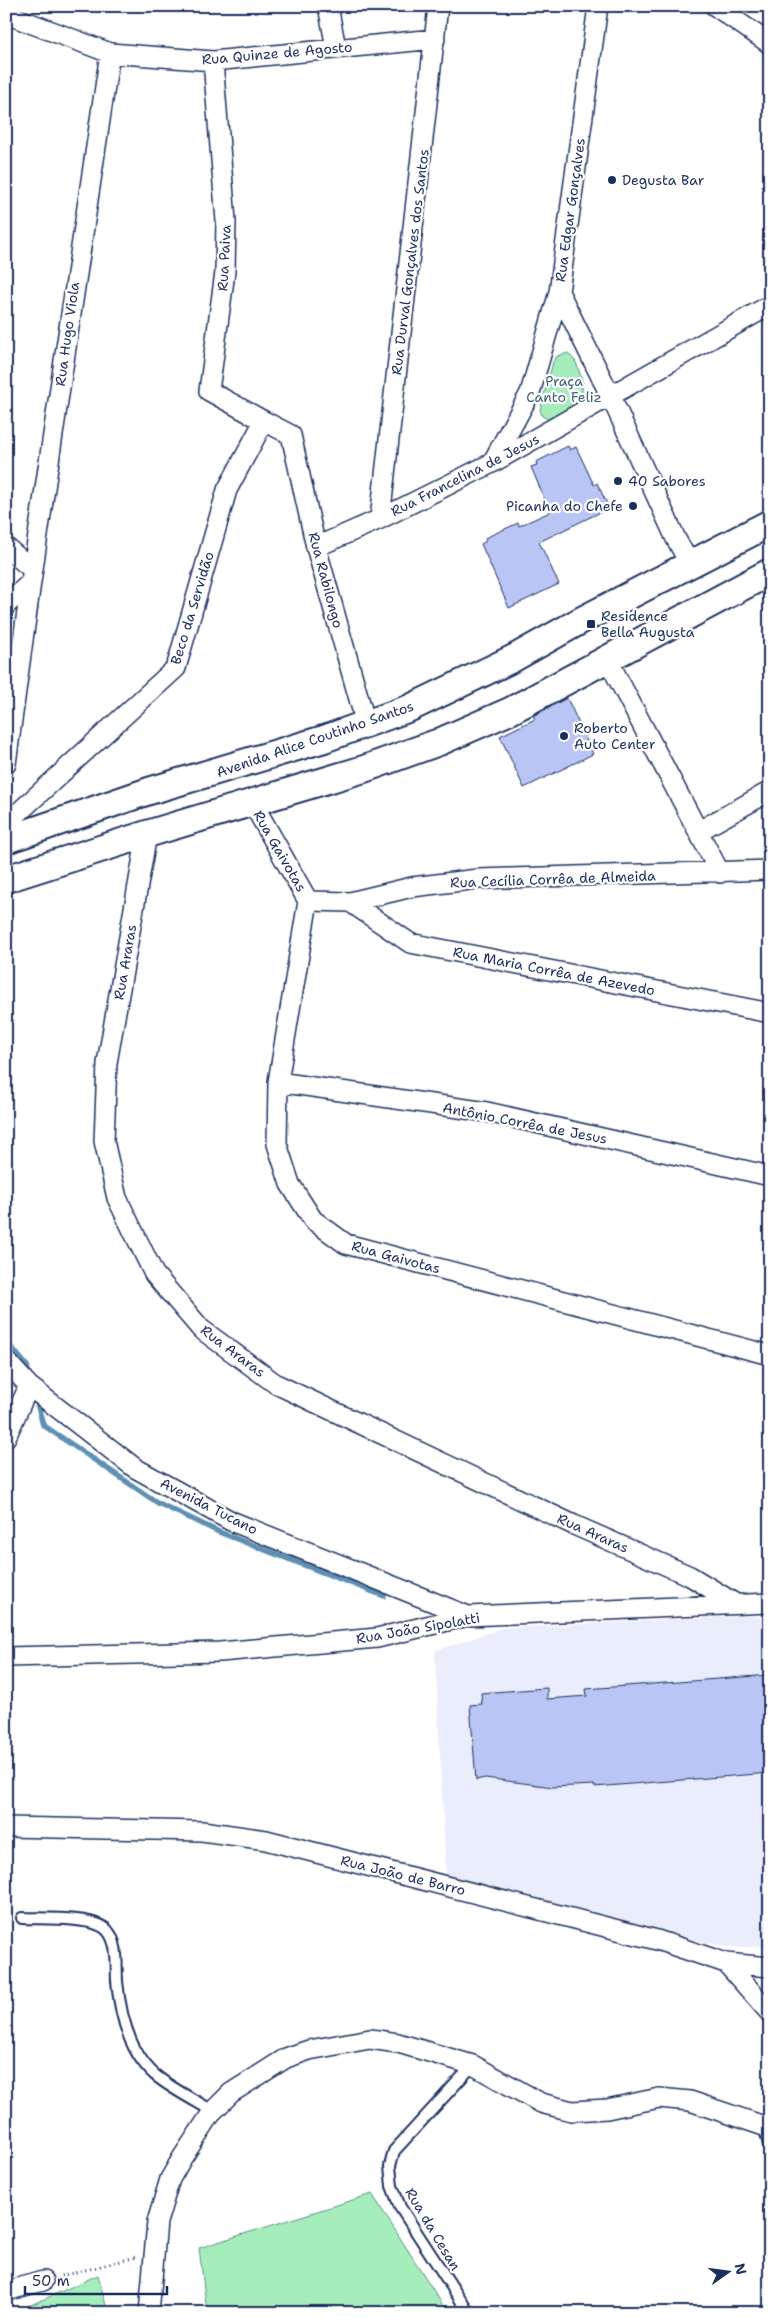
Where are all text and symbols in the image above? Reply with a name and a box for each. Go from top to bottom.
street label: Rua Quinze de Agosto [201,37,353,69]
street label: Rua Edgar Gonçalves [551,137,589,283]
street label: Rua Durval Gonçalves dos Santos [387,148,433,376]
place label: Degusta Bar [622,171,705,189]
marker: Degusta Bar [606,174,618,186]
street label: Rua Paiva [213,224,235,292]
street label: Rua Hugo Viola [51,280,83,387]
park label: Praça Canto Feliz [526,372,602,406]
street label: Rua Francelina de Jesus [388,430,542,520]
place label: 40 Sabores [628,472,706,490]
marker: 40 Sabores [612,475,624,487]
place label: Picanha do Chefe [506,497,623,515]
marker: Picanha do Chefe [627,500,639,512]
street label: Rua Rabilongo [305,530,347,630]
street label: Beco da Servidão [166,549,218,667]
place label: Residence Bella Augusta [601,607,695,641]
marker: Residence Bella Augusta [585,618,597,630]
street label: Avenida Alice Coutinho Santos [214,697,416,781]
place label: Roberto Auto Center [574,719,656,753]
marker: Roberto Auto Center [558,730,570,742]
street label: Rua Gaivotas [249,807,311,895]
street label: Rua Cecília Corrêa de Almeida [450,866,656,892]
street label: Rua Araras [110,923,140,1001]
street label: Rua Maria Corrêa de Azevedo [452,943,656,999]
street label: Antônio Corrêa de Jesus [441,1098,609,1148]
street label: Rua Gaivotas [350,1237,442,1277]
street label: Rua Araras [197,1321,269,1381]
street label: Avenida Tucano [157,1474,261,1538]
street label: Rua Araras [554,1509,632,1557]
street label: Rua João Sipolatti [355,1608,481,1648]
street label: Rua João de Barro [339,1851,467,1899]
street label: Rua da Cesan [401,2184,465,2274]
north arrow [704,2246,754,2296]
text: N [731,2261,751,2276]
scale bar [25,2264,168,2296]
text: 50 m [32,2271,70,2291]

